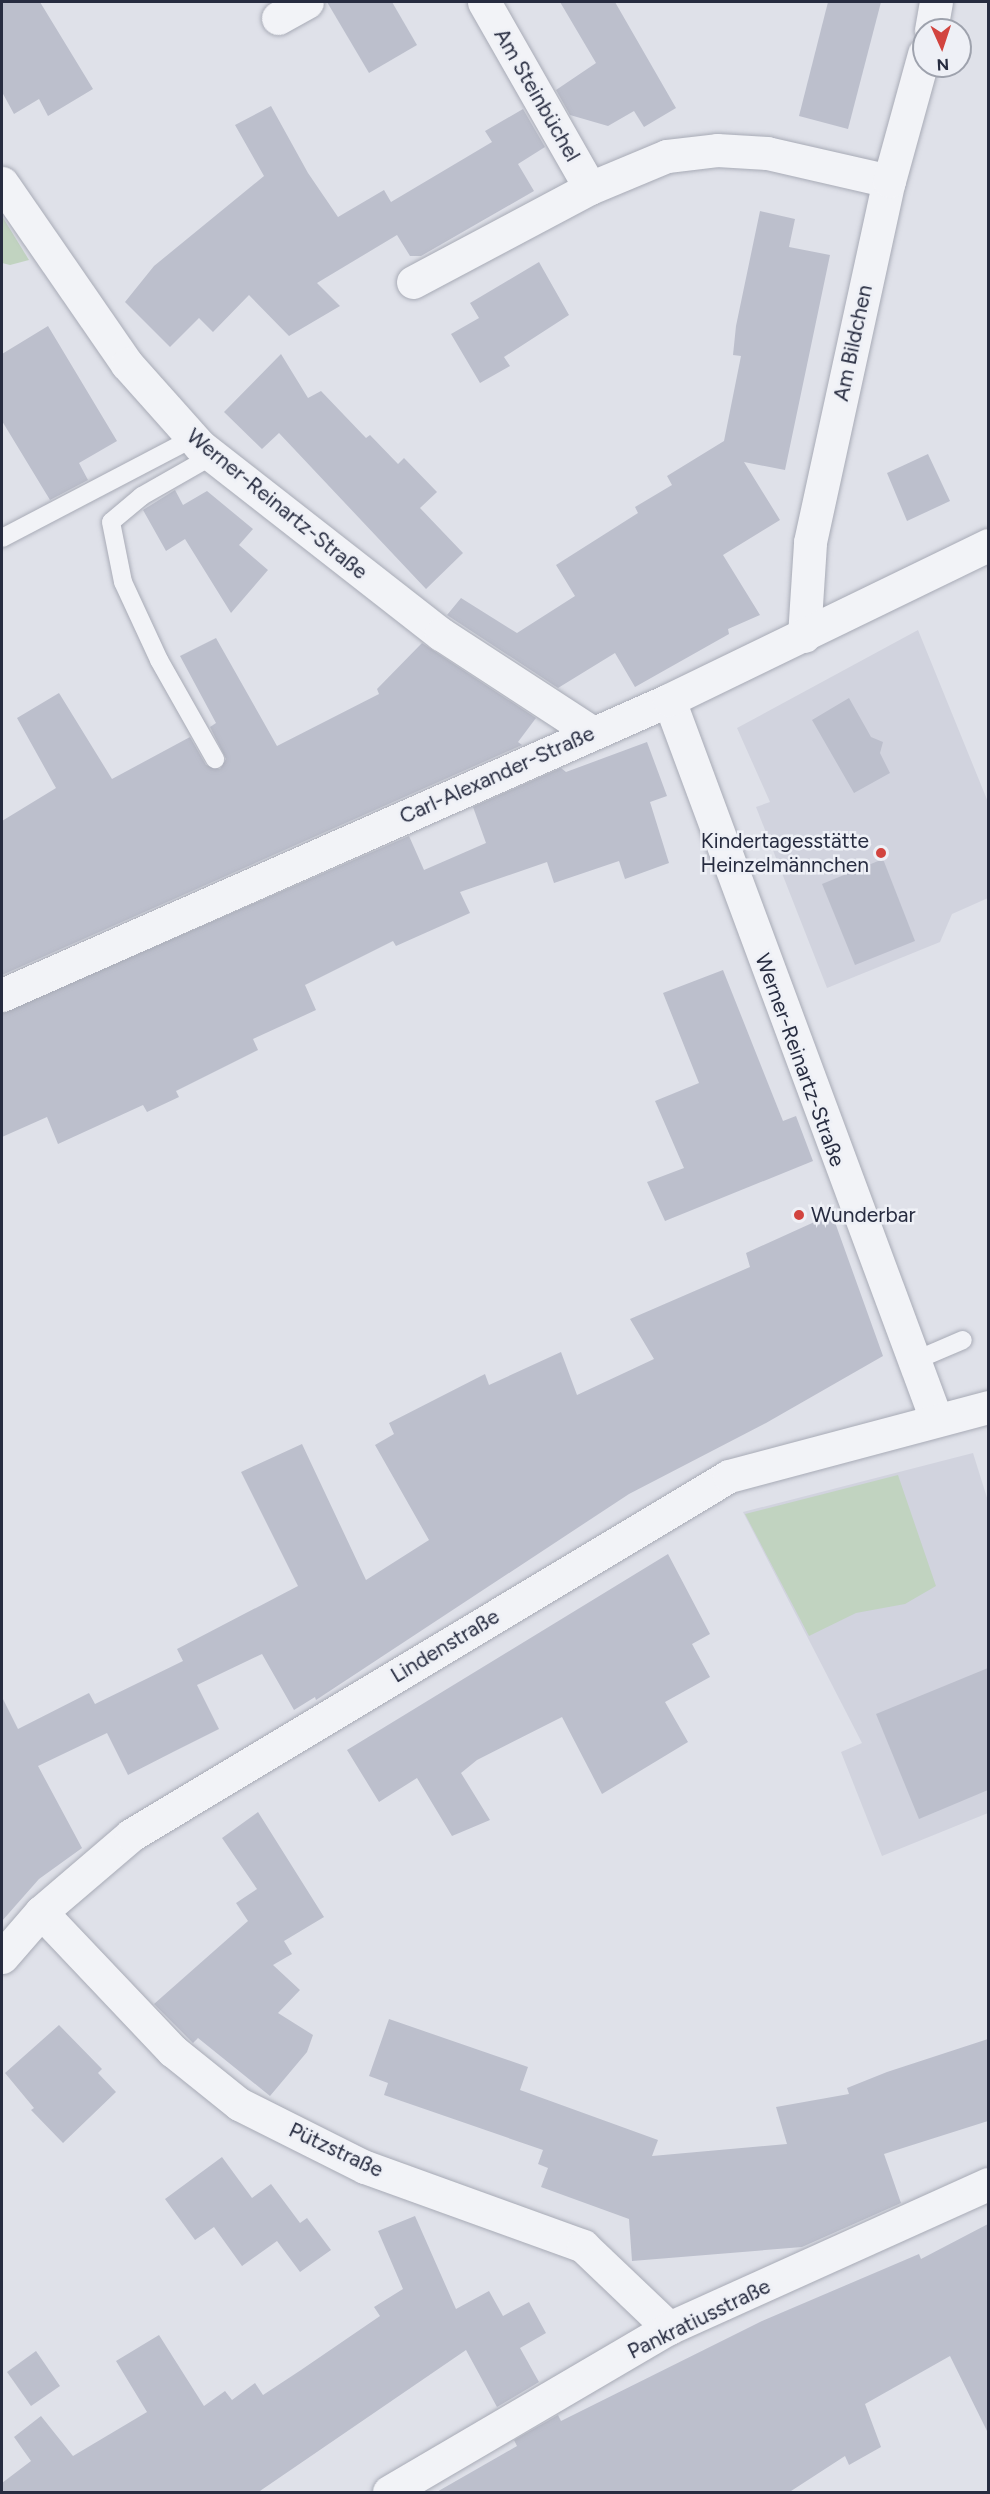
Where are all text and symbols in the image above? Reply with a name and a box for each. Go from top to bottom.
north arrow [912,18,972,78]
street label: Am Steinbüchel [489,24,585,166]
text: N [936,55,950,74]
street label: Am Bildchen [828,283,878,403]
street label: Werner-Reinartz-Straße [182,423,372,585]
street label: Carl-Alexander-Straße [396,721,598,829]
place label: Kindertagesstätte Heinzelmännchen [701,828,869,878]
marker: Kindertagesstätte Heinzelmännchen [874,846,888,860]
street label: Werner-Reinartz-Straße [750,950,850,1170]
place label: Wunderbar [811,1202,916,1228]
marker: Wunderbar [792,1208,806,1222]
street label: Lindenstraße [386,1604,504,1688]
street label: Pützstraße [285,2117,387,2183]
street label: Pankratiusstraße [624,2274,774,2364]

